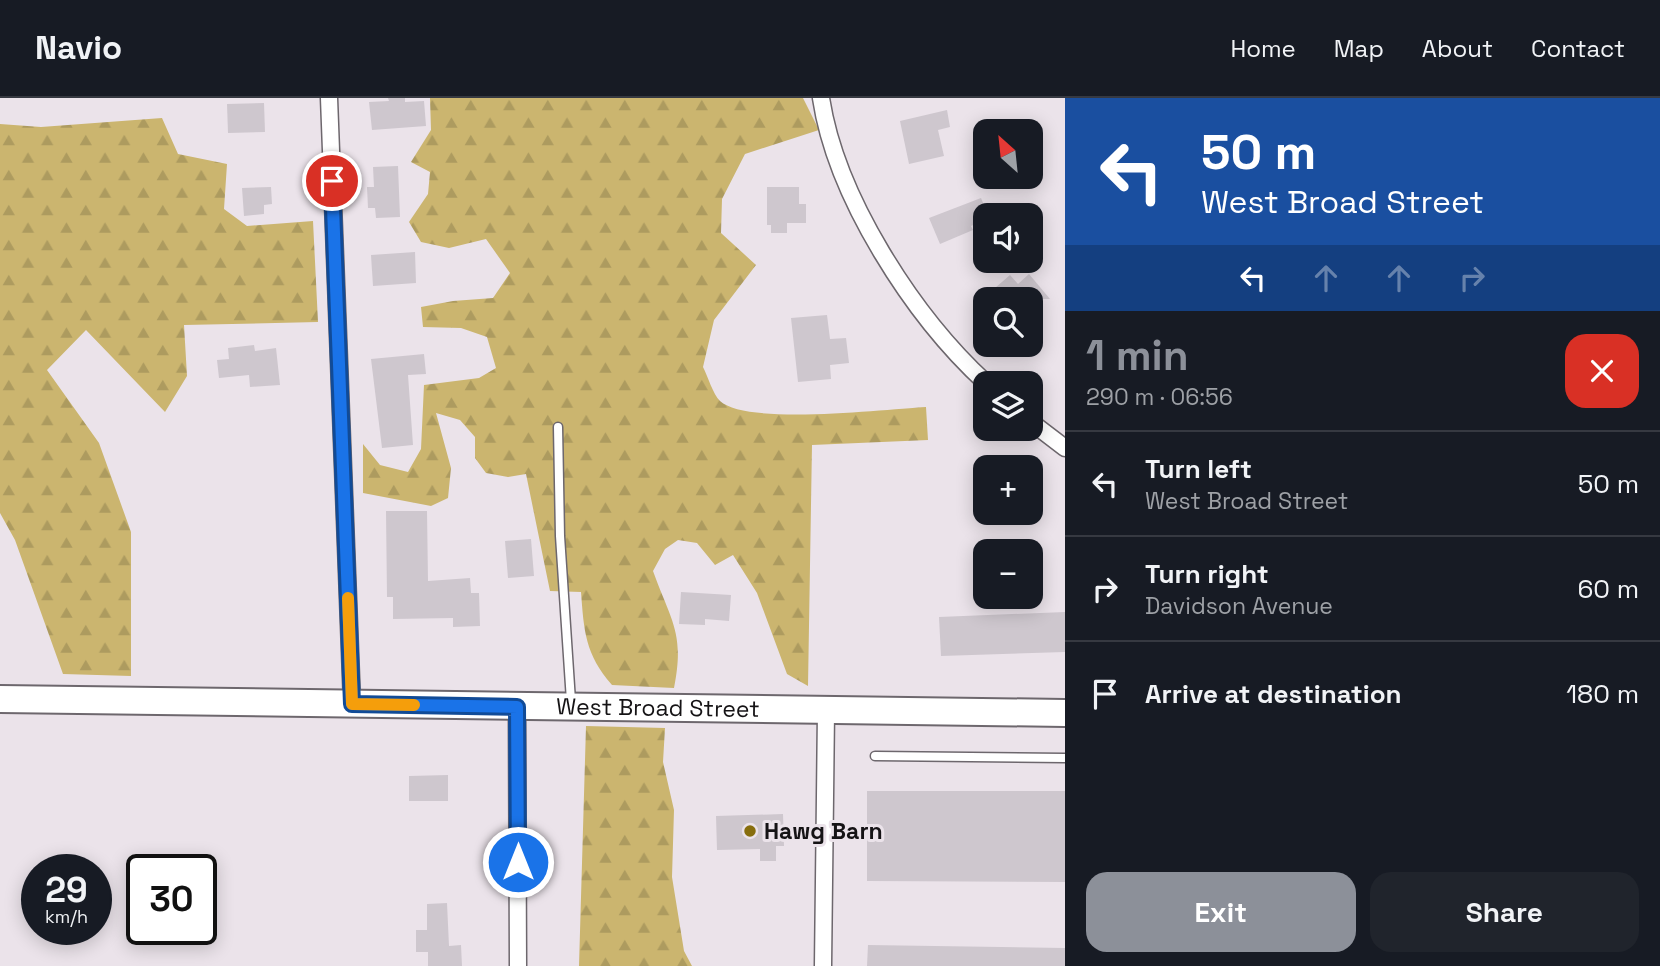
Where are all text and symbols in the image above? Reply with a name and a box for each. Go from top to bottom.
text: Navio [35,27,122,69]
text: Home [1230,33,1296,64]
text: Map [1334,33,1384,64]
text: About [1422,33,1493,64]
text: Contact [1531,33,1625,64]
north arrow [973,119,1043,189]
map controls [973,119,1043,609]
text: 50 m [1201,121,1316,183]
icon: left [1086,126,1177,217]
pin [302,151,362,211]
icon: arrive [313,162,351,200]
text: West Broad Street [1201,182,1484,222]
button: sound [973,203,1043,273]
icon: left [1234,259,1272,297]
icon: ahead [1307,259,1345,297]
icon: ahead [1380,259,1418,297]
icon: right [1453,259,1491,297]
button: search [973,287,1043,357]
text: 1 min [1086,329,1189,382]
button: close [1565,334,1639,408]
button: layers [973,371,1043,441]
text: 290 m · 06:56 [1086,382,1233,412]
text: Turn left [1145,452,1252,486]
button: + [973,455,1043,525]
icon: left [1086,465,1124,503]
text: 50 m [1578,467,1639,501]
text: West Broad Street [1145,486,1348,516]
button: − [973,539,1043,609]
text: Turn right [1145,557,1269,591]
icon: right [1086,570,1124,608]
text: 60 m [1577,572,1639,606]
text: Davidson Avenue [1145,591,1333,621]
icon: arrive [1086,675,1124,713]
text: Arrive at destination [1145,677,1402,711]
text: 180 m [1566,677,1639,711]
street label: West Broad Street [556,691,760,724]
place label: Hawg Barn [764,816,883,846]
marker: Hawg Barn [742,823,758,839]
position arrow [481,825,555,899]
speed limit sign: 30 [126,854,217,945]
text: 29 [45,868,88,912]
button: Exit [1086,872,1356,952]
button: Share [1370,872,1639,952]
text: km/h [45,905,88,928]

